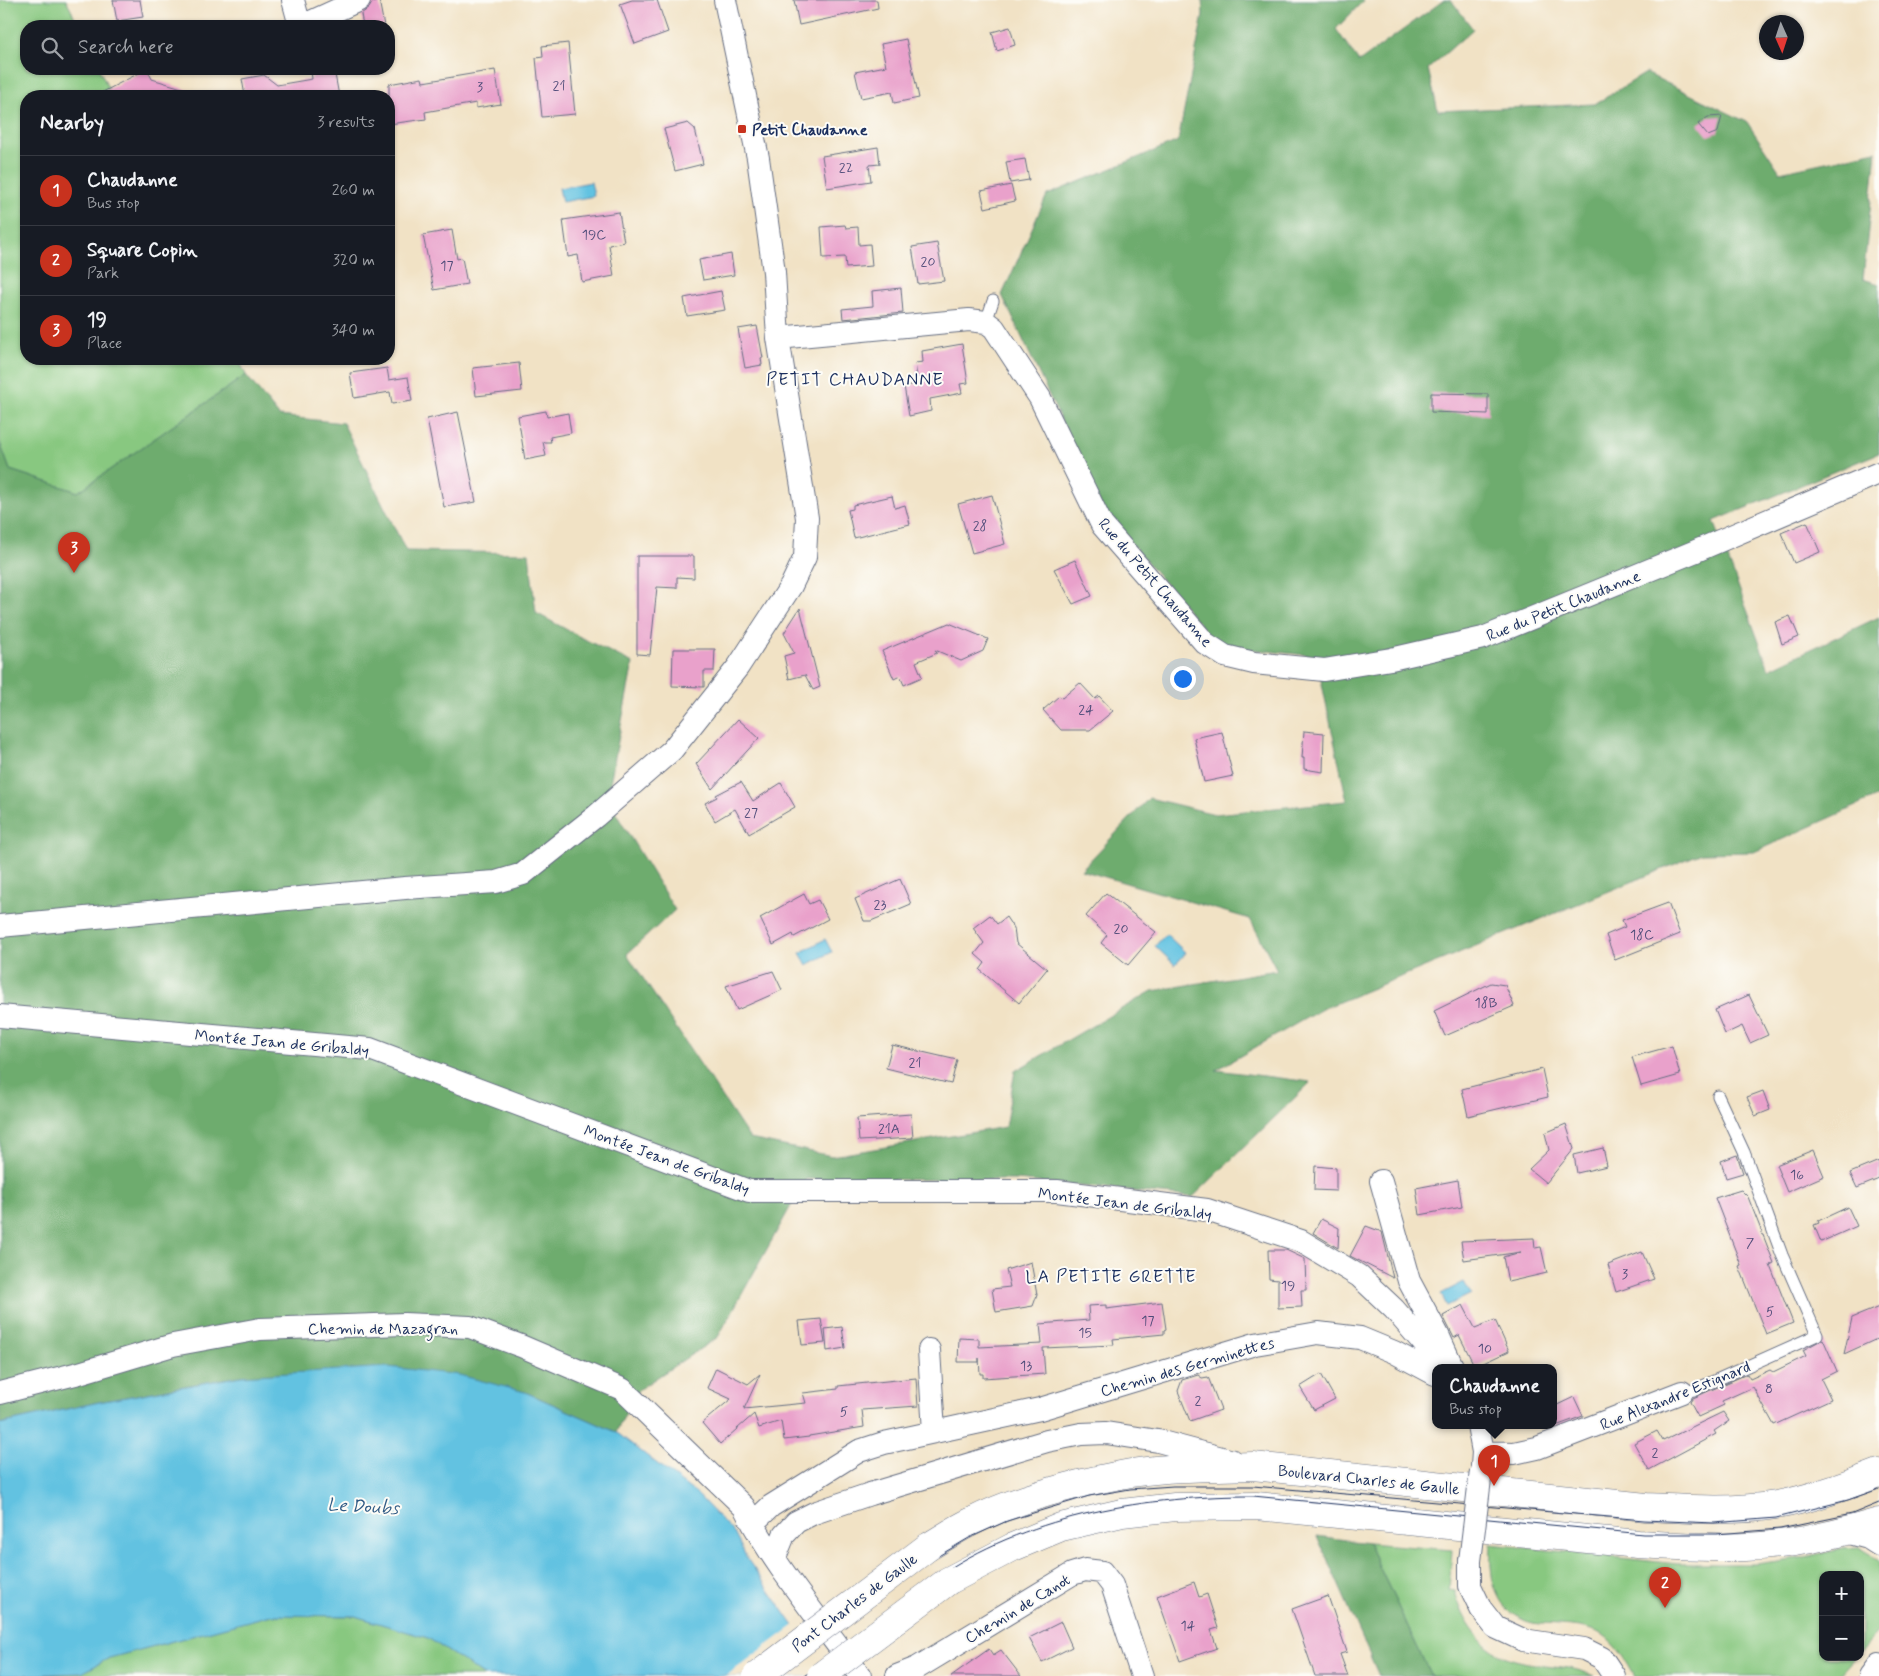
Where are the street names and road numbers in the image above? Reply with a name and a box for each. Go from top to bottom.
street label: Rue du Petit Chaudanne [1093,514,1217,652]
street label: Rue du Petit Chaudanne [1483,566,1644,647]
street label: Montée Jean de Gribaldy [194,1025,370,1062]
street label: Montée Jean de Gribaldy [581,1121,752,1200]
street label: Montée Jean de Gribaldy [1037,1183,1213,1226]
street label: Chemin de Mazagran [308,1319,458,1341]
street label: Chemin des Germinettes [1098,1333,1277,1402]
street label: Rue Alexandre Estignard [1597,1357,1754,1436]
street label: Boulevard Charles de Gaulle [1277,1460,1461,1501]
street label: Pont Charles de Gaulle [788,1549,922,1657]
street label: Chemin de Canot [961,1570,1074,1649]

